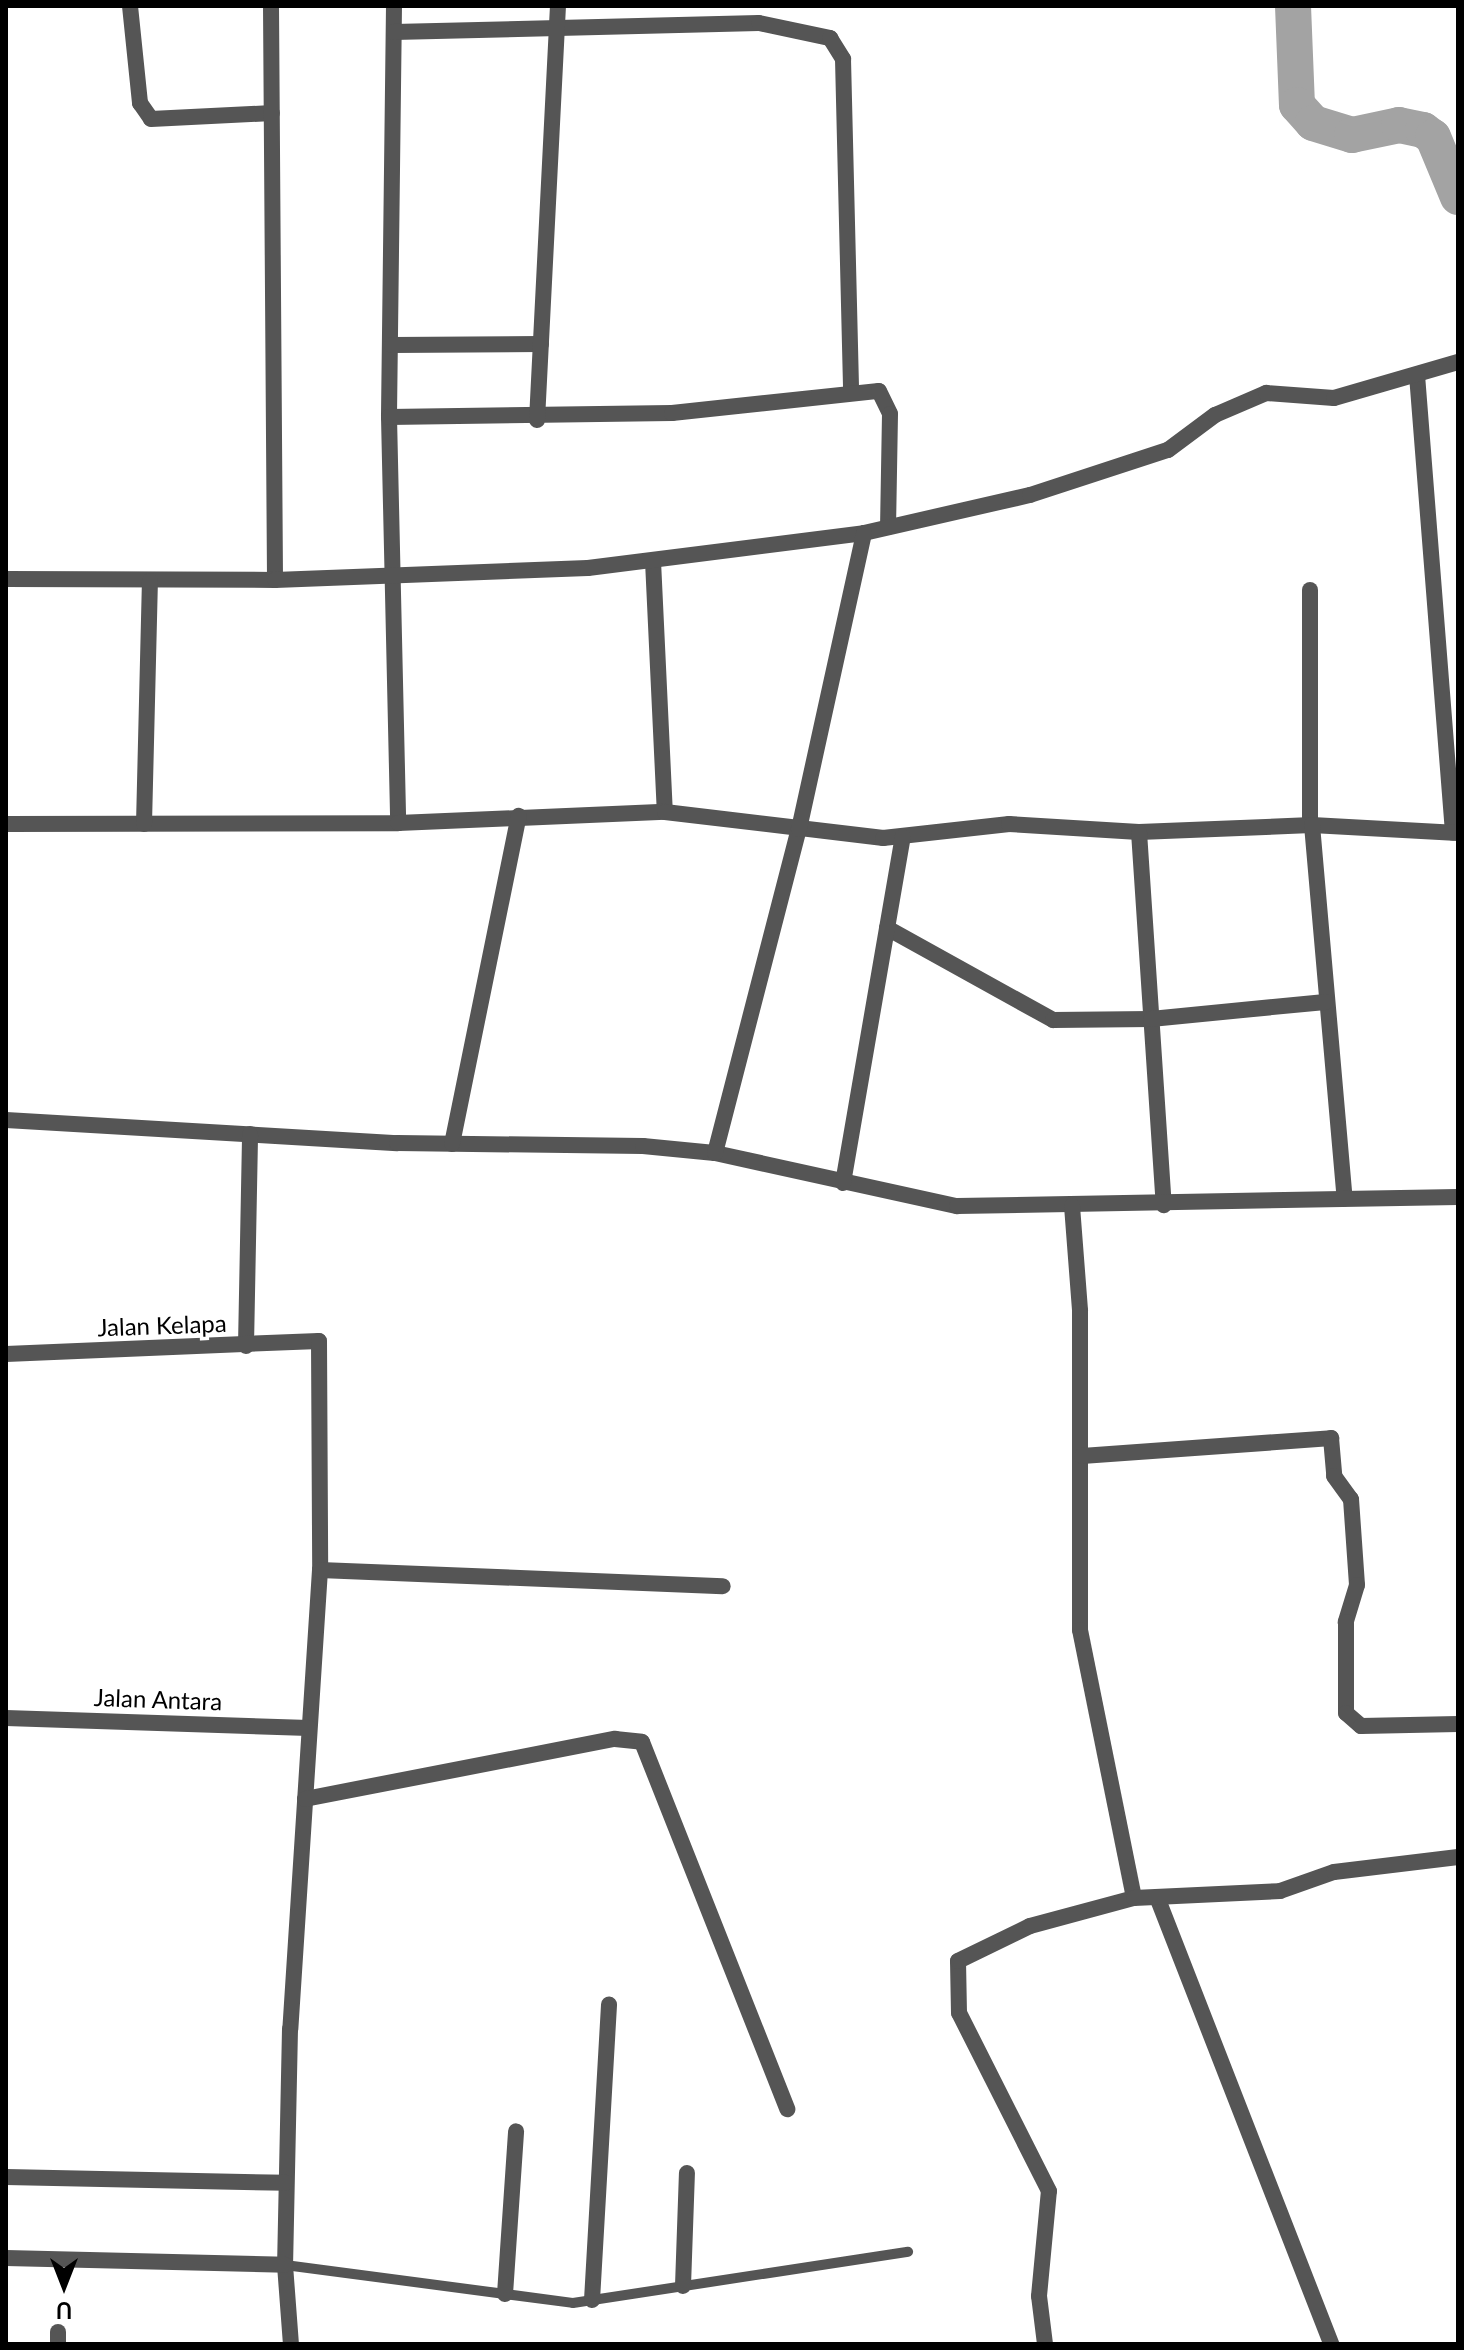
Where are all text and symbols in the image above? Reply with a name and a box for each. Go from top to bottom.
street label: Jalan Kelapa [97,1308,227,1342]
street label: Jalan Antara [93,1682,223,1716]
north arrow [24,2246,104,2326]
text: U [56,2297,72,2324]

